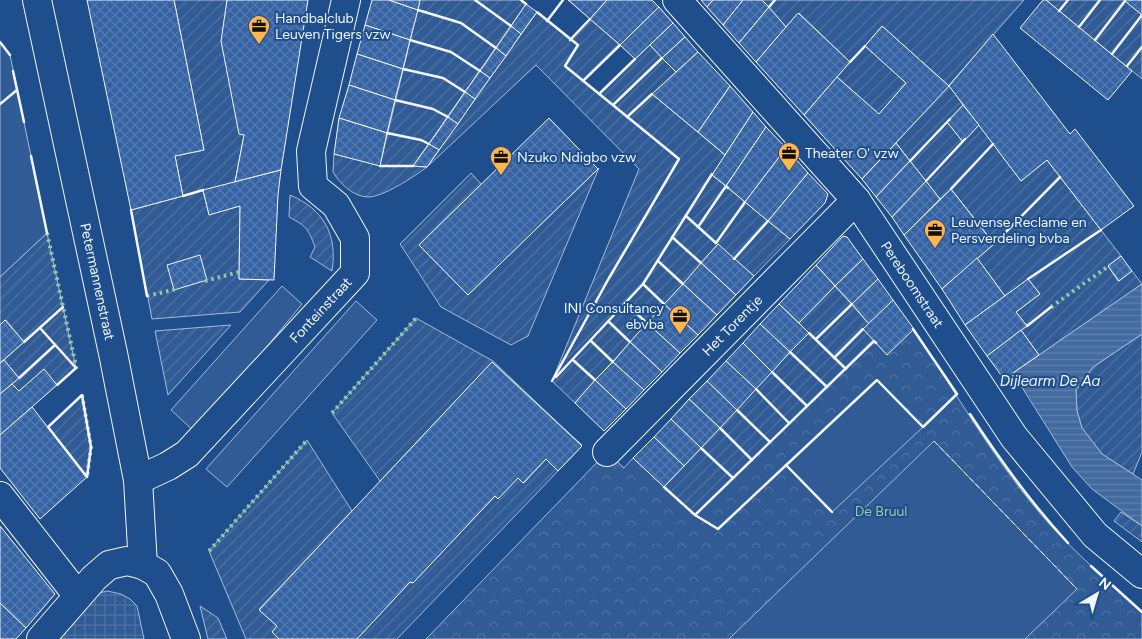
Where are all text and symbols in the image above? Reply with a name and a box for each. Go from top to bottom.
place label: Handbalclub Leuven Tigers vzw [275,10,390,43]
office icon: Handbalclub Leuven Tigers vzw [247,14,271,45]
office icon: Theater O' vzw [777,141,801,172]
office icon: Nzuko Ndigbo vzw [489,145,513,176]
place label: Theater O' vzw [805,145,899,162]
place label: Nzuko Ndigbo vzw [517,149,636,166]
place label: Leuvense Reclame en Persverdeling bvba [951,214,1087,247]
office icon: Leuvense Reclame en Persverdeling bvba [923,218,947,249]
street label: Petermannenstraat [77,221,119,342]
street label: Pereboomstraat [877,238,947,331]
street label: Fonteinstraat [286,274,355,346]
street label: Het Torentje [698,291,766,359]
place label: INI Consultancy ebvba [564,300,665,333]
office icon: INI Consultancy ebvba [668,304,692,335]
water label: Dijlearm De Aa [1000,372,1101,390]
park label: De Bruul [855,503,907,520]
north arrow [1072,569,1122,619]
text: N [1095,574,1114,594]

